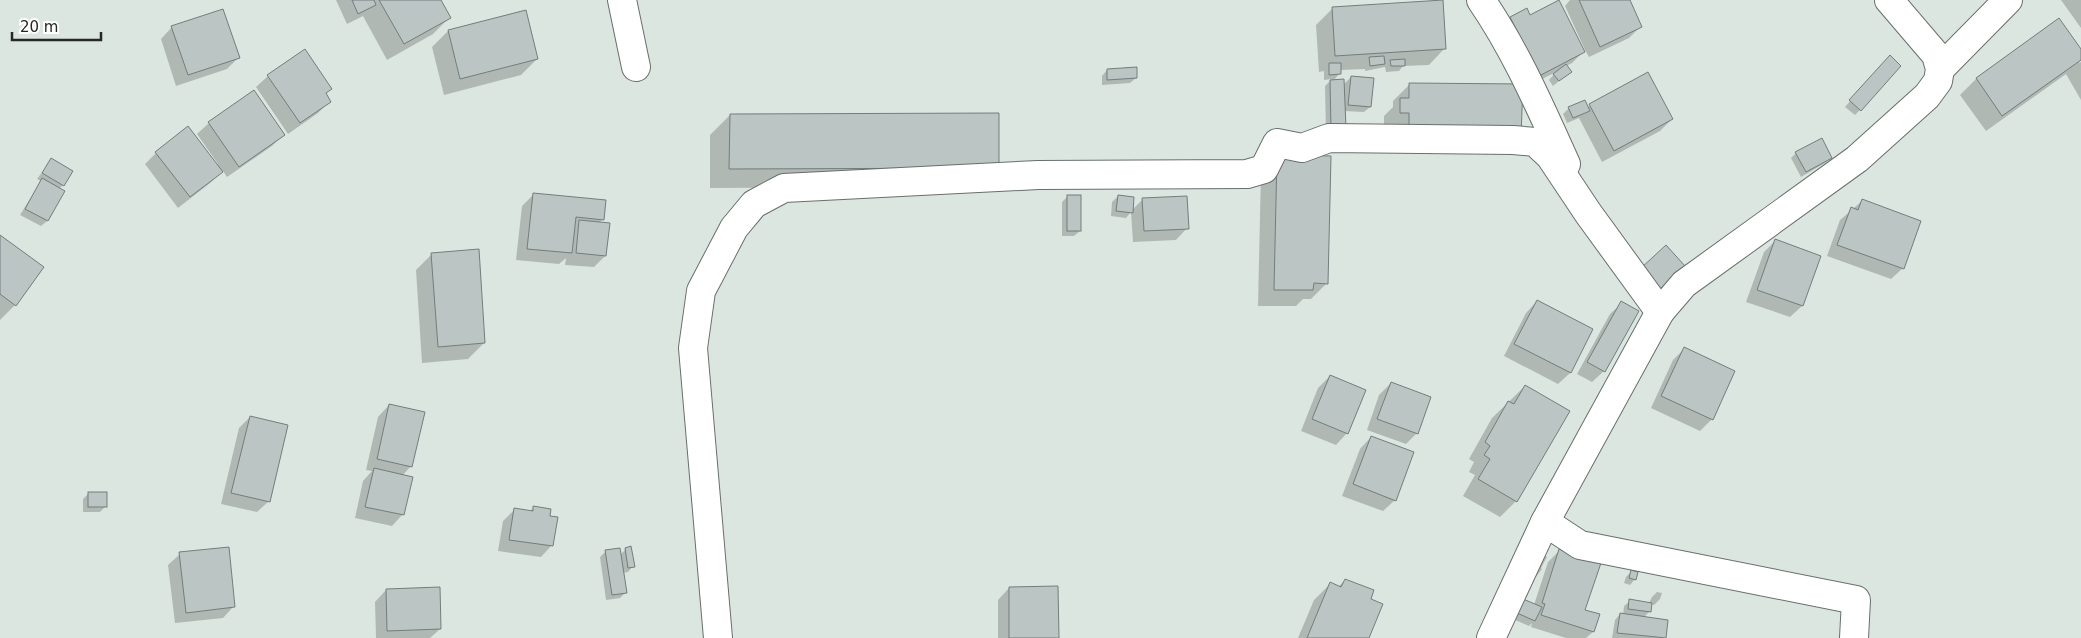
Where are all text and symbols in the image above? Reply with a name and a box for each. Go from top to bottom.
scale bar [12,10,101,42]
text: 20 m [20,18,58,36]

